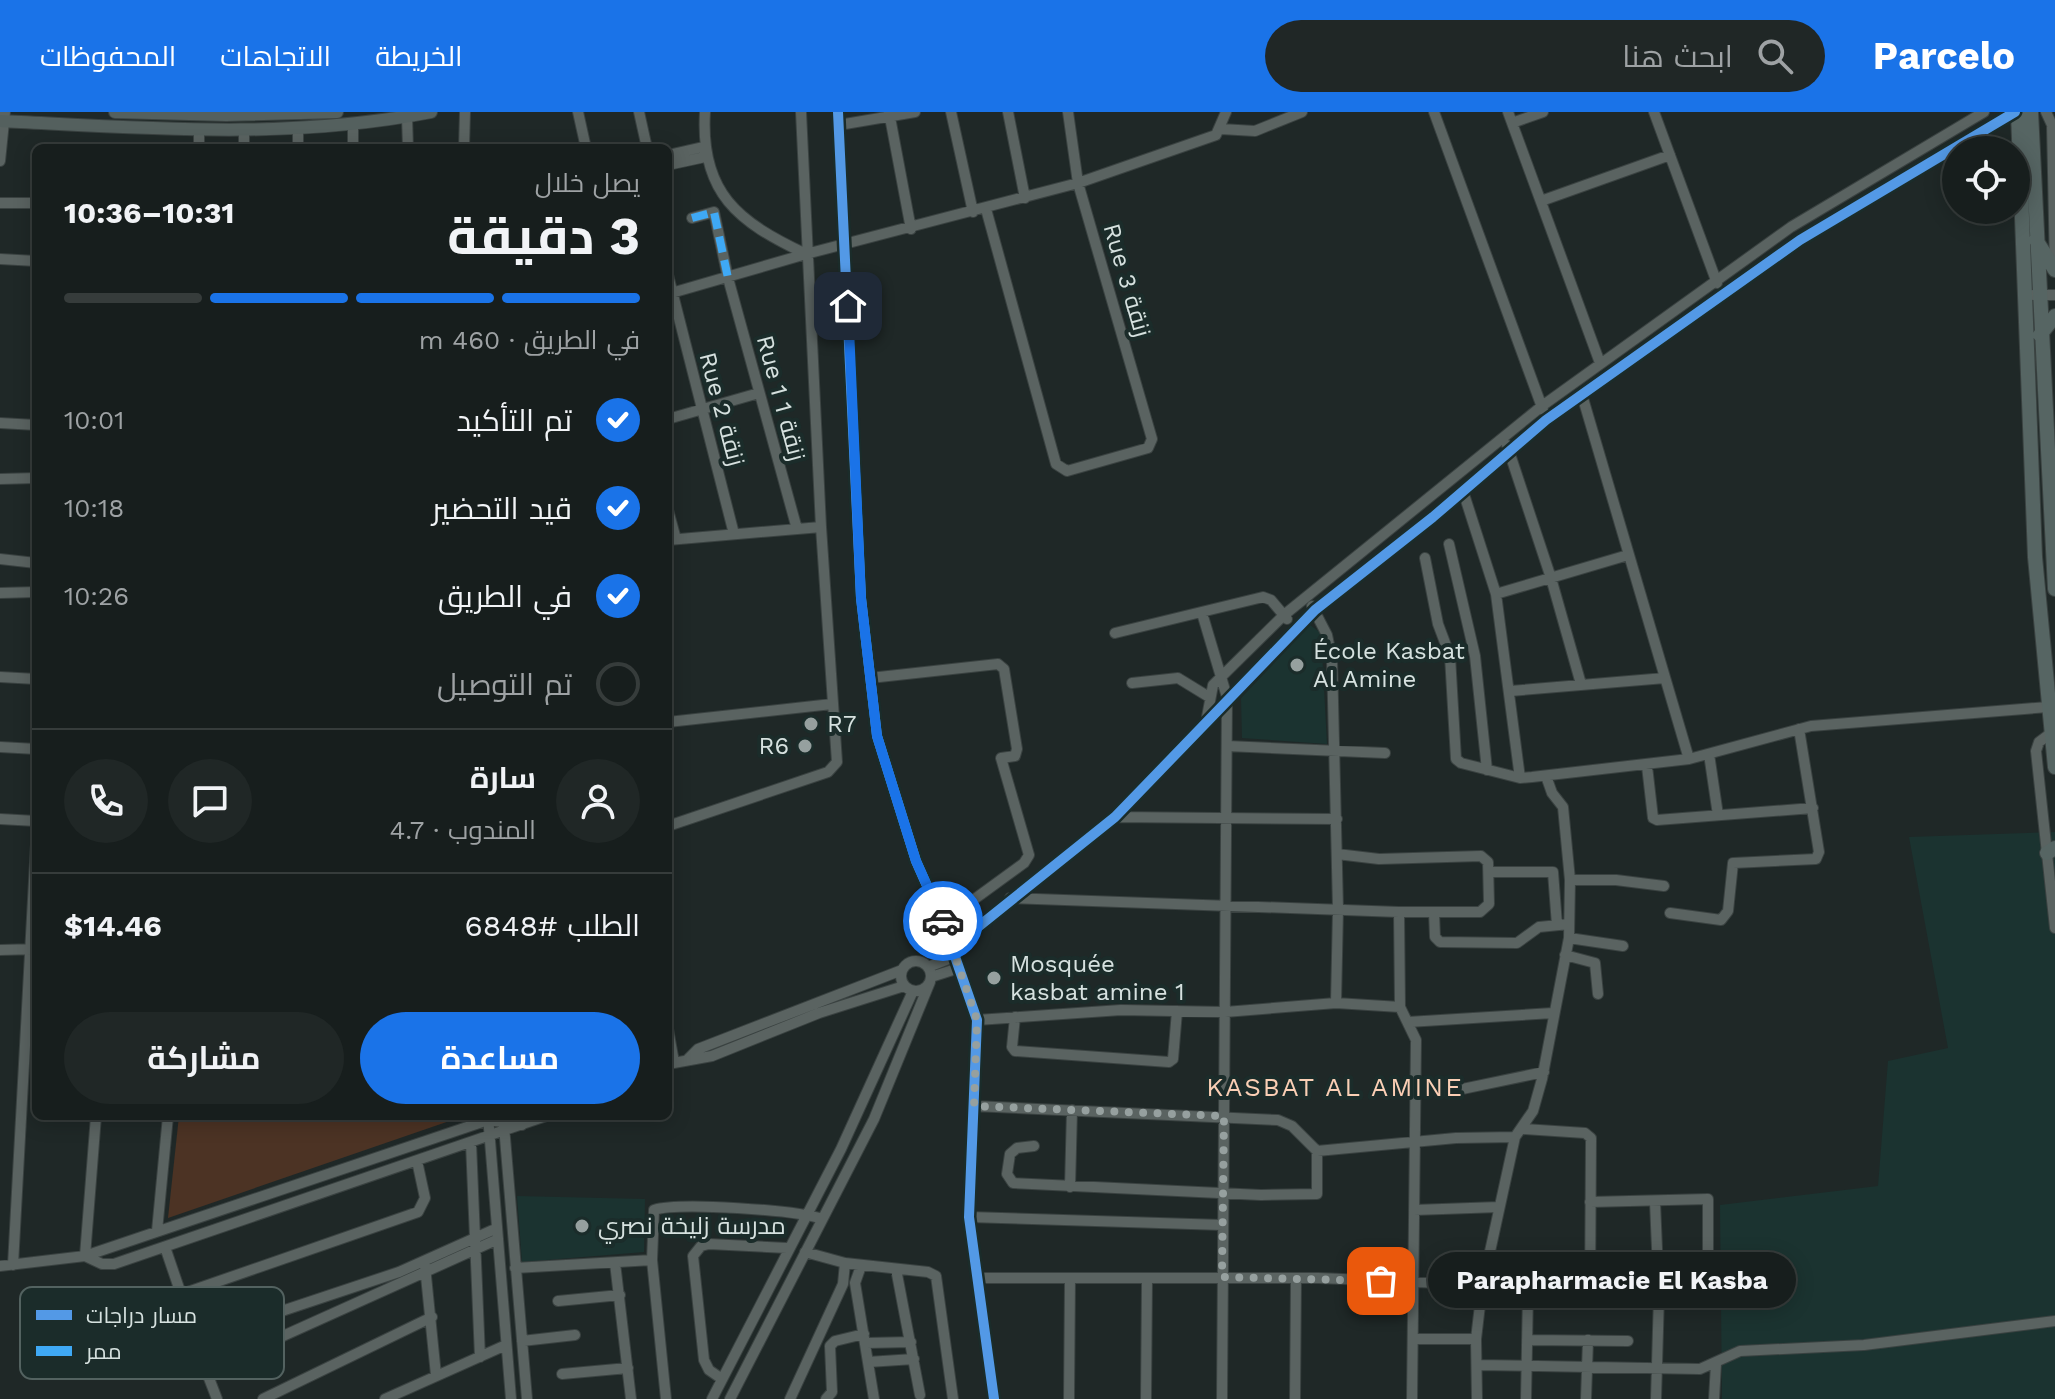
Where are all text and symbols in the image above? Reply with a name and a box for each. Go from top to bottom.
search box [1265,20,1825,92]
icon: search [1753,34,1797,78]
text: Parcelo [1873,34,2015,78]
text: ابحث هنا [1622,39,1733,74]
text: المحفوظات [40,40,176,73]
text: الاتجاهات [220,40,331,73]
text: الخريطة [375,40,463,73]
map controls [1942,136,2030,224]
button: locate [1942,136,2030,224]
text: يصل خلال [535,168,640,198]
text: 10:31–10:36 [64,195,234,230]
text: 3 دقيقة [447,206,640,267]
street label: Rue 3 زنقة [1097,220,1157,340]
pin [814,272,882,340]
icon: home [826,284,870,328]
text: في الطريق · 460 m [419,325,640,355]
street label: Rue 1 زنقة 1 [751,332,811,464]
street label: Rue 2 زنقة [693,349,751,469]
icon: check [596,398,640,442]
text: تم التأكيد [456,403,572,438]
text: 10:01 [64,405,124,435]
icon: check [596,486,640,530]
text: قيد التحضير [432,491,572,526]
text: 10:18 [64,493,124,523]
icon: check [596,574,640,618]
text: في الطريق [438,579,572,614]
text: 10:26 [64,581,129,611]
place label: École Kasbat Al Amine [1313,637,1465,693]
marker: École Kasbat Al Amine [1288,656,1306,674]
text: تم التوصيل [437,667,572,702]
place label: R7 [827,710,856,738]
marker: R7 [802,715,820,733]
place label: R6 [758,732,789,760]
marker: R6 [796,737,814,755]
button: phone [64,759,148,843]
button: chat [168,759,252,843]
button: person [556,759,640,843]
text: سارة [470,760,536,795]
text: المندوب · 4.7 [390,815,536,845]
courier [903,881,983,961]
icon: car [921,899,965,943]
text: $14.46 [64,908,162,943]
text: الطلب #6848 [465,908,640,943]
place label: Mosquée kasbat amine 1 [1010,950,1185,1006]
marker: Mosquée kasbat amine 1 [985,969,1003,987]
button: مشاركة [64,1012,344,1104]
button: مساعدة [360,1012,640,1104]
district label: KASBAT AL AMINE [1206,1072,1464,1102]
place label: مدرسة زليخة نصري [598,1212,786,1244]
marker: مدرسة زليخة نصري [573,1217,591,1235]
pin [1347,1247,1415,1315]
callout: Parapharmacie El Kasba [1429,1253,1797,1309]
icon: bag [1359,1259,1403,1303]
text: Parapharmacie El Kasba [1456,1265,1768,1295]
legend [20,1287,284,1379]
text: مسار دراجات [86,1303,197,1328]
text: ممر [84,1339,122,1364]

